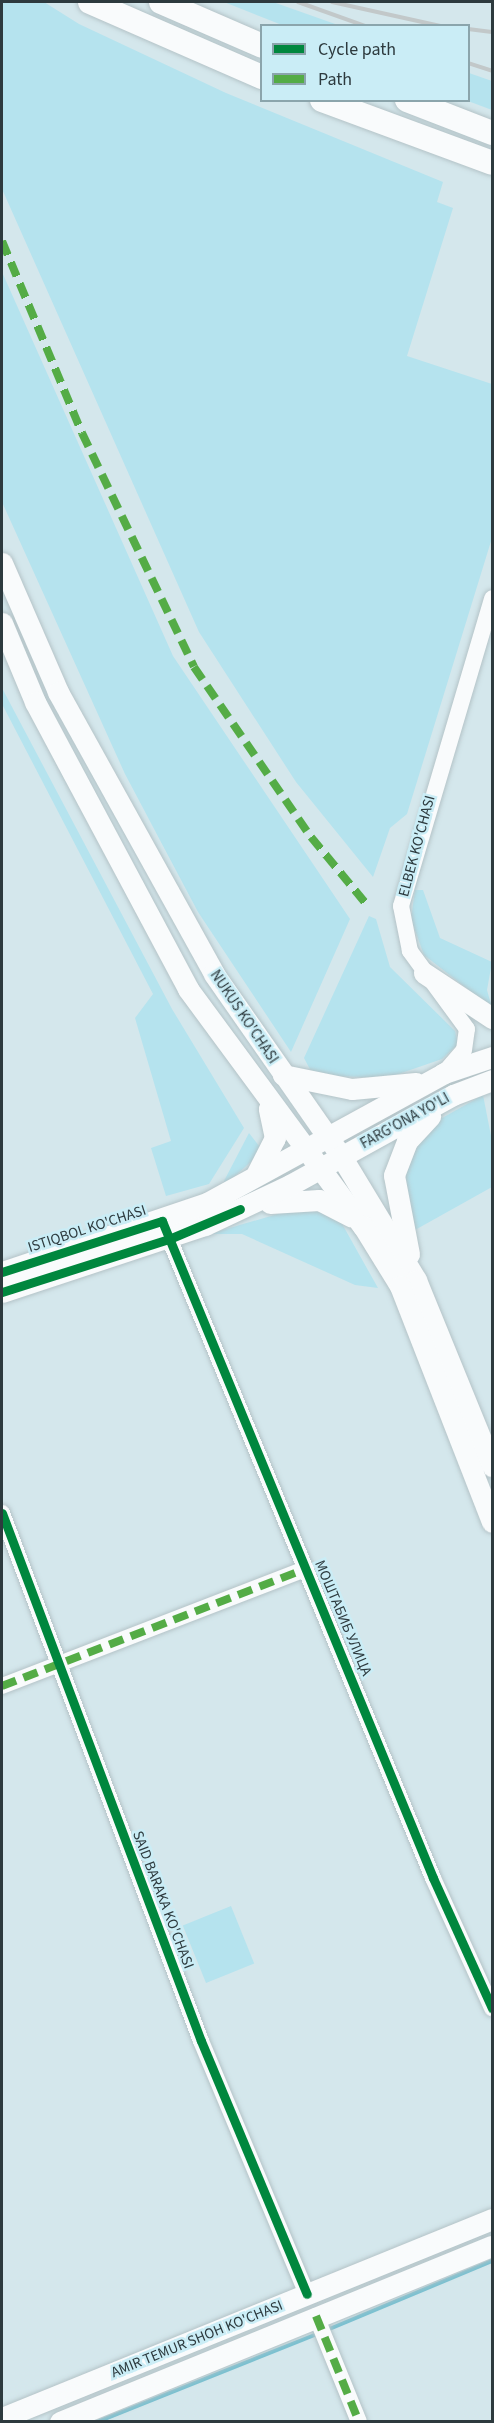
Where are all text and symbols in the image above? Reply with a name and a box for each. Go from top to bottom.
legend [260,24,470,102]
text: Cycle path [318,37,396,62]
text: Path [318,67,352,92]
street label: ELBEK KO'CHASI [395,793,439,899]
street label: NUKUS KO'CHASI [206,967,282,1067]
street label: FARG'ONA YO'LI [357,1089,453,1153]
street label: ISTIQBOL KO'CHASI [26,1201,148,1257]
street label: МОШТАБИБ УЛИЦА [311,1558,375,1678]
street label: SAID BARAKA KO'CHASI [128,1829,198,1971]
street label: AMIR TEMUR SHOH KO'CHASI [108,2296,286,2382]

